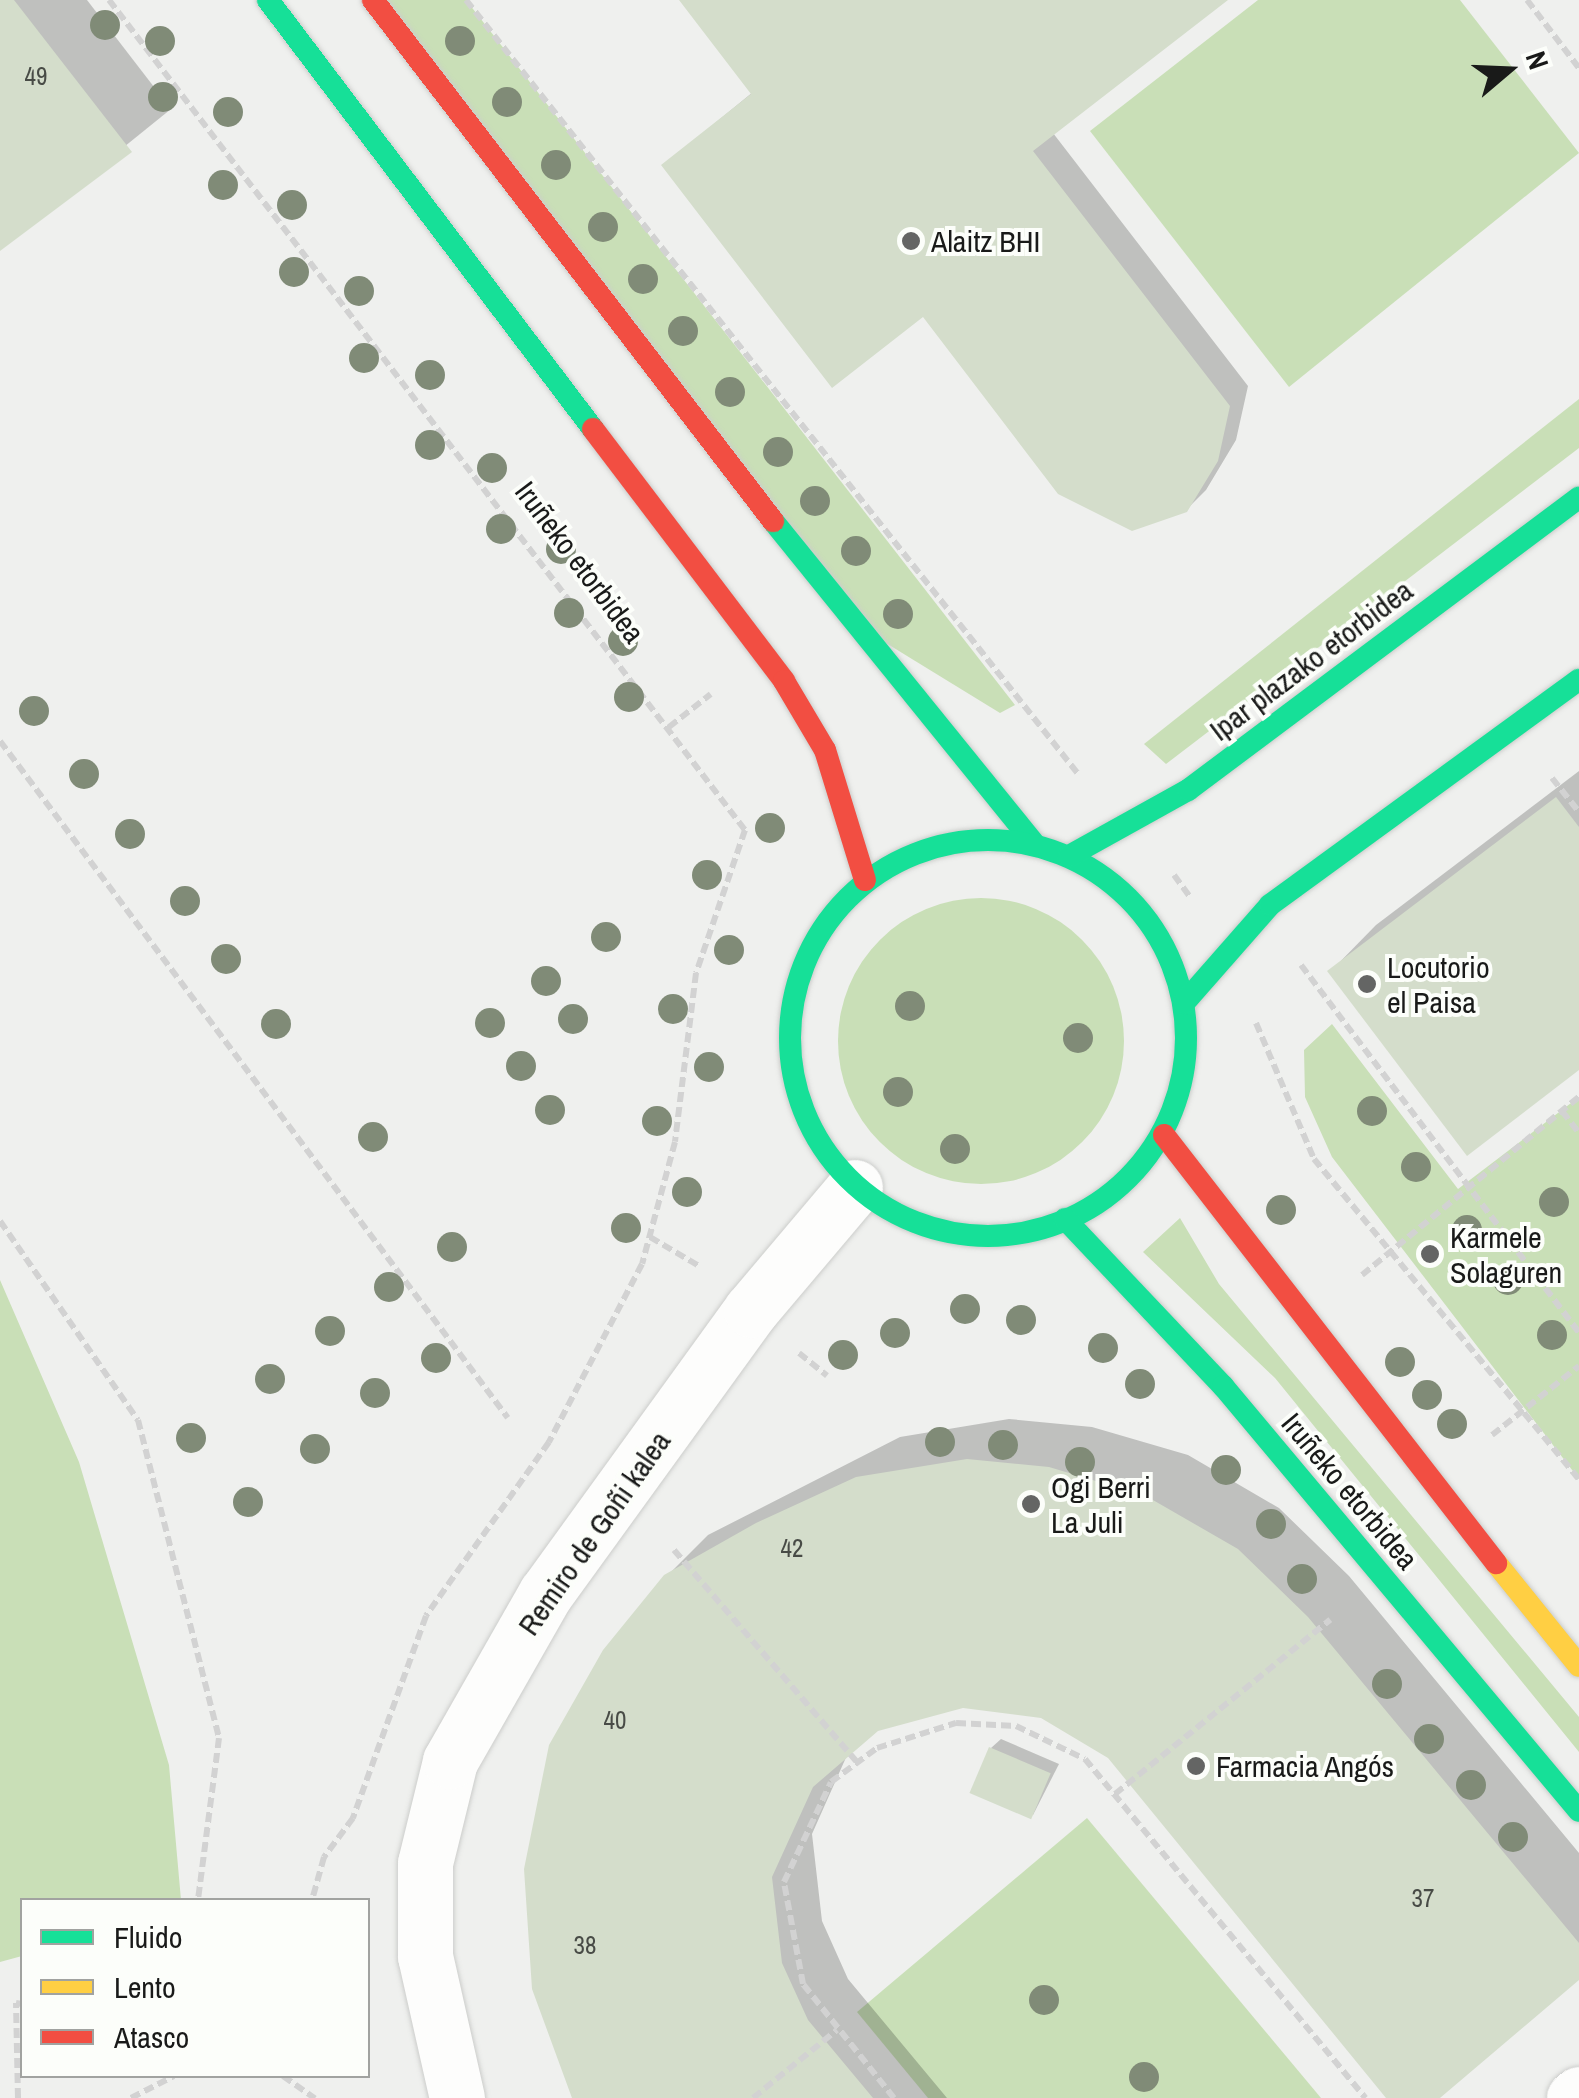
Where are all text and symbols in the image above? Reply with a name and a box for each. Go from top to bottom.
north arrow [1459,20,1559,120]
text: N [1517,46,1558,74]
house number: 49 [25,61,47,91]
place label: Alaitz BHI [931,223,1040,259]
marker: Alaitz BHI [900,230,922,252]
street label: Iruñeko etorbidea [508,474,652,650]
street label: Ipar plazako etorbidea [1202,572,1420,748]
place label: Locutorio el Paisa [1387,949,1490,1020]
marker: Locutorio el Paisa [1356,973,1378,995]
place label: Karmele Solaguren [1450,1219,1562,1290]
marker: Karmele Solaguren [1419,1243,1441,1265]
street label: Iruñeko etorbidea [1274,1406,1426,1576]
street label: Remiro de Goñi kalea [510,1424,678,1642]
place label: Ogi Berri La Juli [1051,1469,1151,1540]
marker: Ogi Berri La Juli [1020,1493,1042,1515]
house number: 42 [781,1533,803,1563]
house number: 40 [604,1705,626,1735]
place label: Farmacia Angós [1216,1748,1395,1784]
marker: Farmacia Angós [1185,1755,1207,1777]
house number: 37 [1412,1883,1434,1913]
legend [20,1898,370,2078]
text: Fluido [114,1917,182,1957]
house number: 38 [574,1930,596,1960]
text: Lento [114,1967,176,2007]
text: Atasco [114,2017,189,2057]

